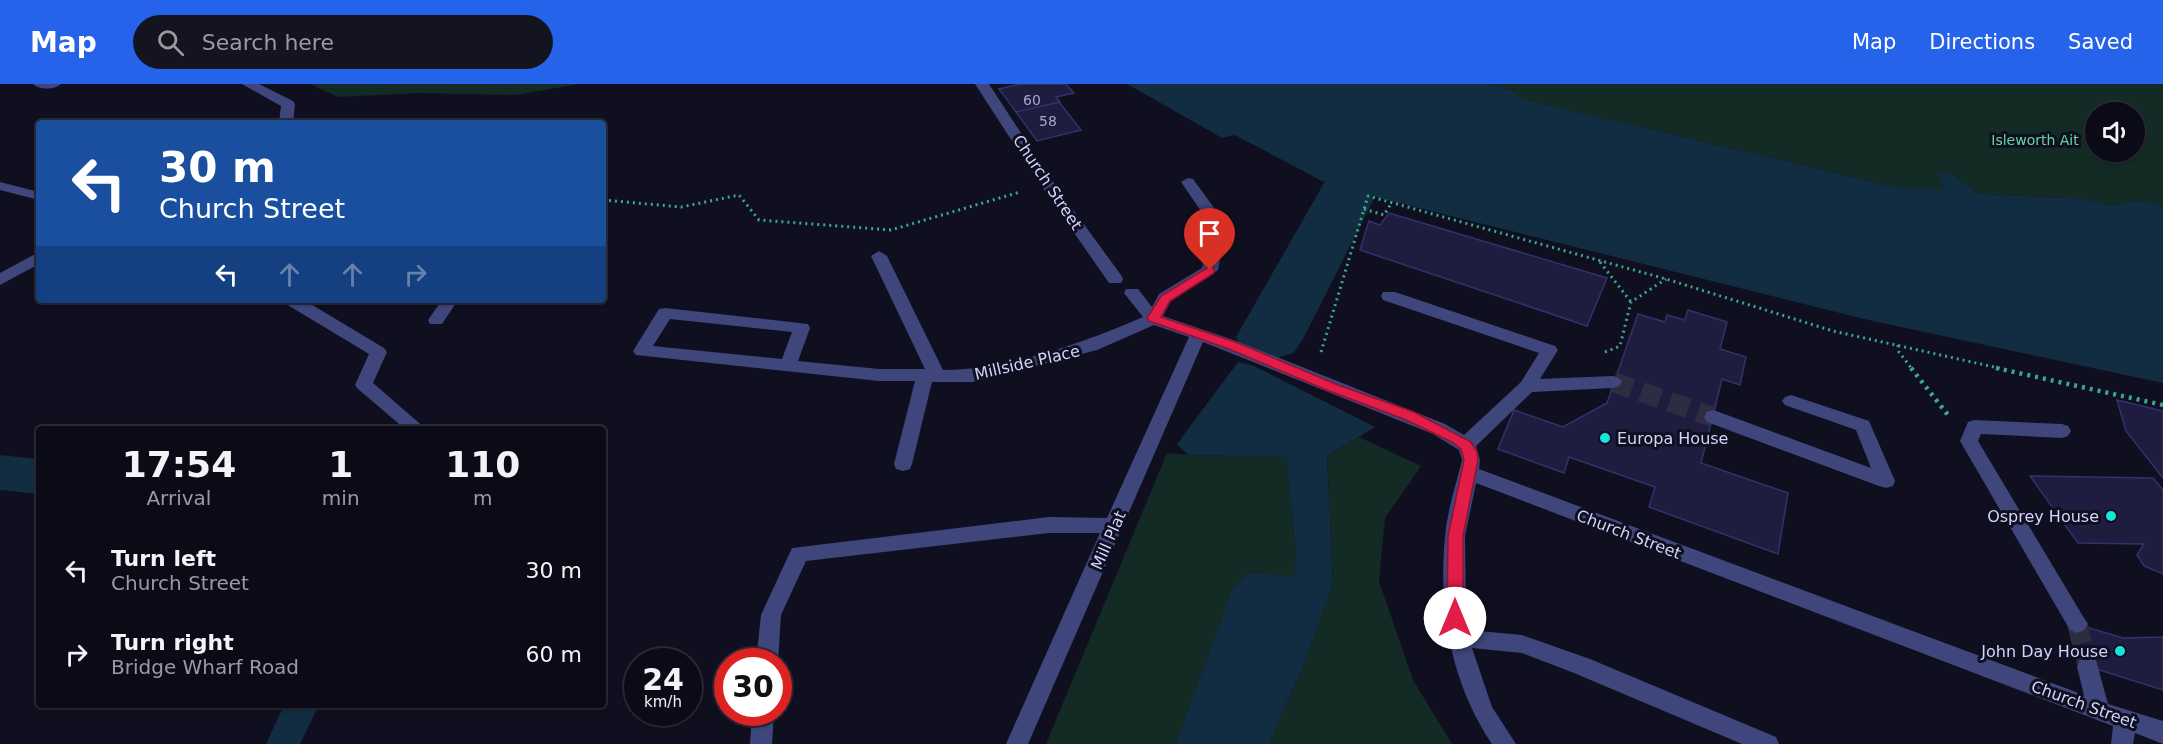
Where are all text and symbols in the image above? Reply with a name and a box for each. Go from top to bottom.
search box [133,15,553,69]
text: Map [30,26,97,59]
icon: search [154,26,187,59]
text: Search here [202,30,334,55]
text: Map [1852,30,1896,54]
text: Directions [1929,30,2035,54]
text: Saved [2068,30,2133,54]
house number: 60 [1023,92,1041,108]
map controls [2085,102,2145,162]
button: sound [2085,102,2145,162]
house number: 58 [1039,113,1057,129]
street label: Church Street [1009,131,1086,233]
park label: Isleworth Ait [1991,132,2079,148]
text: 30 m [159,143,276,192]
icon: left [60,144,138,222]
text: Church Street [159,193,345,224]
pin [1184,208,1235,270]
icon: arrive [1193,217,1226,250]
icon: left [210,258,243,291]
icon: ahead [273,258,306,291]
icon: ahead [336,258,369,291]
icon: right [399,258,432,291]
street label: Millside Place [973,341,1082,384]
place label: Europa House [1617,429,1728,448]
marker: Europa House [1598,431,1612,445]
text: 17:54 [122,444,236,485]
text: 1 [328,444,353,485]
text: 110 [445,444,520,485]
text: Arrival [146,486,211,510]
text: min [322,486,360,510]
text: m [473,486,493,510]
street label: Church Street [1574,506,1684,563]
place label: Osprey House [1987,507,2099,526]
street label: Mill Plat [1087,508,1130,573]
marker: Osprey House [2104,509,2118,523]
text: Turn left [111,546,216,571]
icon: left [60,554,93,587]
text: 30 m [526,558,582,583]
text: Church Street [111,571,249,595]
position arrow [1423,586,1487,650]
text: Turn right [111,630,234,655]
icon: right [60,638,93,671]
text: 60 m [526,642,582,667]
place label: John Day House [1980,642,2108,661]
marker: John Day House [2113,644,2127,658]
speed limit sign: 30 [714,648,792,726]
text: Bridge Wharf Road [111,655,299,679]
text: 24 [642,662,684,697]
street label: Church Street [2029,677,2139,732]
text: km/h [644,693,682,711]

